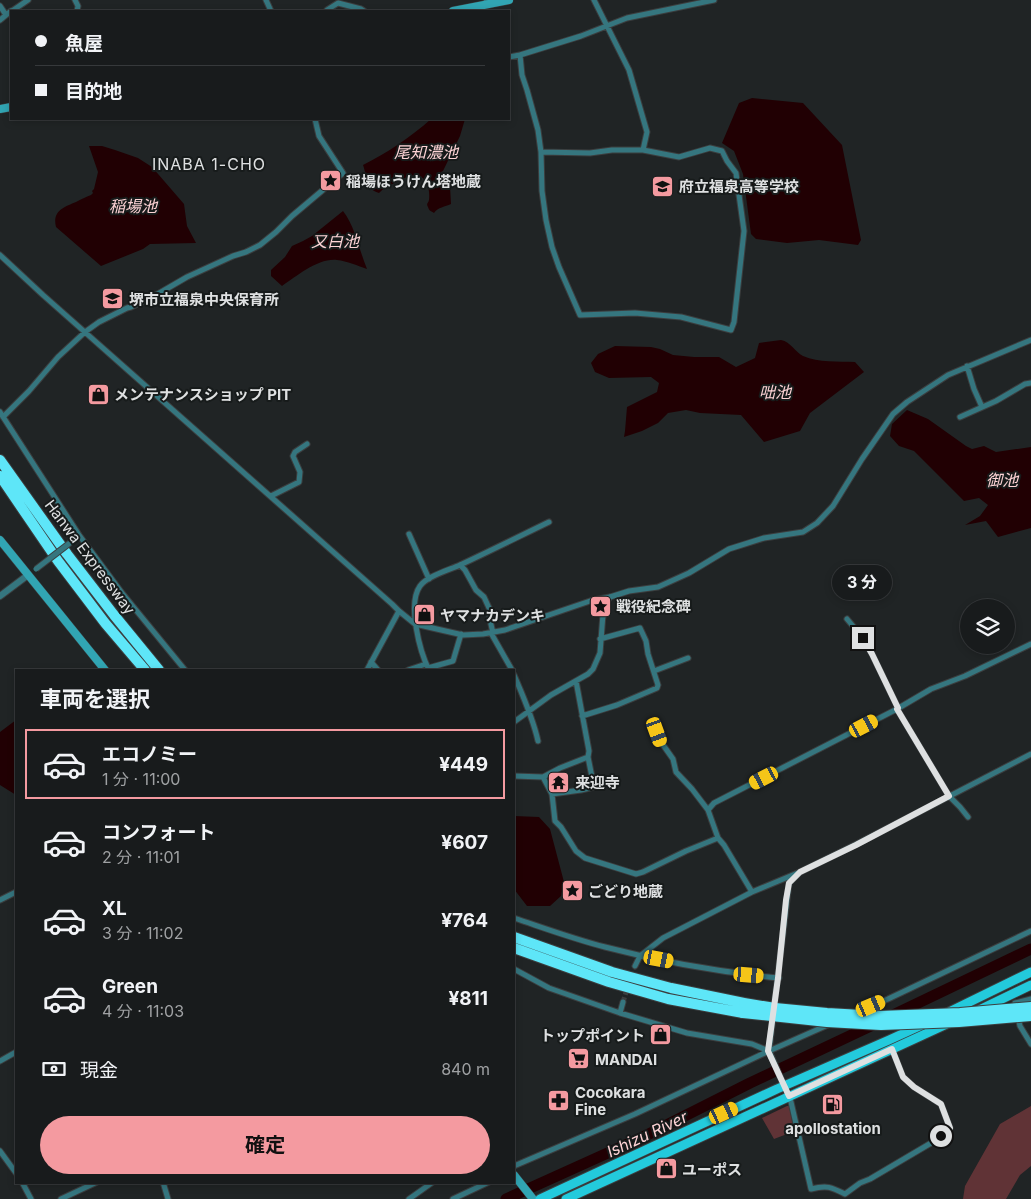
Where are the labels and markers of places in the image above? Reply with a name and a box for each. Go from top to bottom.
place icon: 稲場ほうけん塔地蔵 [318,169,342,193]
place label: 稲場ほうけん塔地蔵 [346,172,481,191]
school or university icon: 府立福泉高等学校 [651,174,675,198]
place label: 府立福泉高等学校 [679,177,799,196]
school or university icon: 堺市立福泉中央保育所 [101,287,125,311]
place label: 堺市立福泉中央保育所 [129,290,279,309]
shop icon: メンテナンスショップ PIT [86,382,110,406]
place label: メンテナンスショップ PIT [114,385,291,404]
place icon: 戦役紀念碑 [588,594,612,618]
place label: 戦役紀念碑 [616,597,691,616]
shop icon: ヤマナカデンキ [412,603,436,627]
place label: ヤマナカデンキ [440,606,545,625]
temple icon: 来迎寺 [547,770,571,794]
place label: 来迎寺 [575,773,620,792]
place icon: ごどり地蔵 [560,879,584,903]
place label: ごどり地蔵 [588,882,663,901]
shop icon: トップポイント [649,1023,673,1047]
place label: トップポイント [540,1026,645,1045]
supermarket icon: MANDAI [567,1047,591,1071]
place label: MANDAI [595,1050,657,1069]
place label: Cocokara Fine [575,1083,645,1119]
pharmacy icon: Cocokara Fine [547,1089,571,1113]
fuel station icon: apollostation [821,1093,845,1117]
place label: apollostation [785,1119,881,1138]
shop icon: ユーポス [654,1157,678,1181]
place label: ユーポス [682,1160,742,1179]

